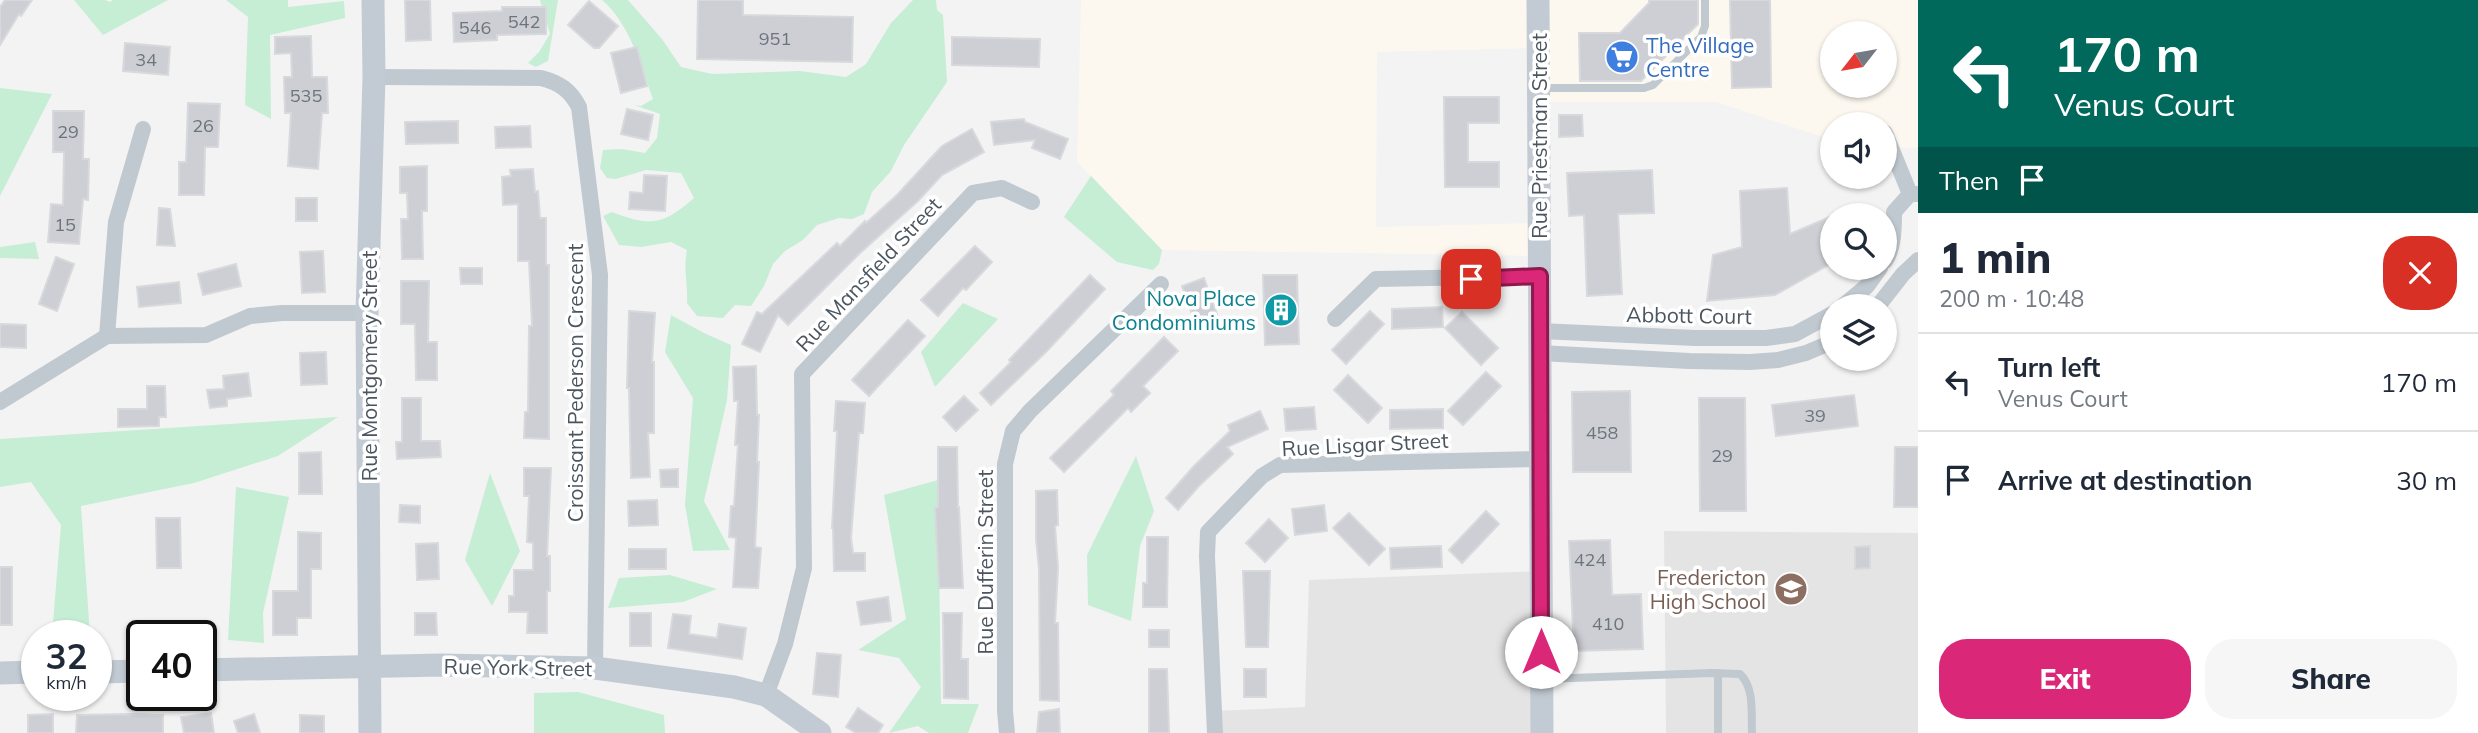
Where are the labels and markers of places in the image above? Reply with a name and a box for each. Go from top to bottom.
place label: The Village Centre [1646,32,1754,82]
supermarket icon: The Village Centre [1603,38,1641,76]
pin [1441,249,1501,309]
place label: Nova Place Condominiums [1112,285,1256,335]
building icon: Nova Place Condominiums [1262,291,1300,329]
place label: Fredericton High School [1650,564,1766,614]
school or university icon: Fredericton High School [1772,570,1810,608]

